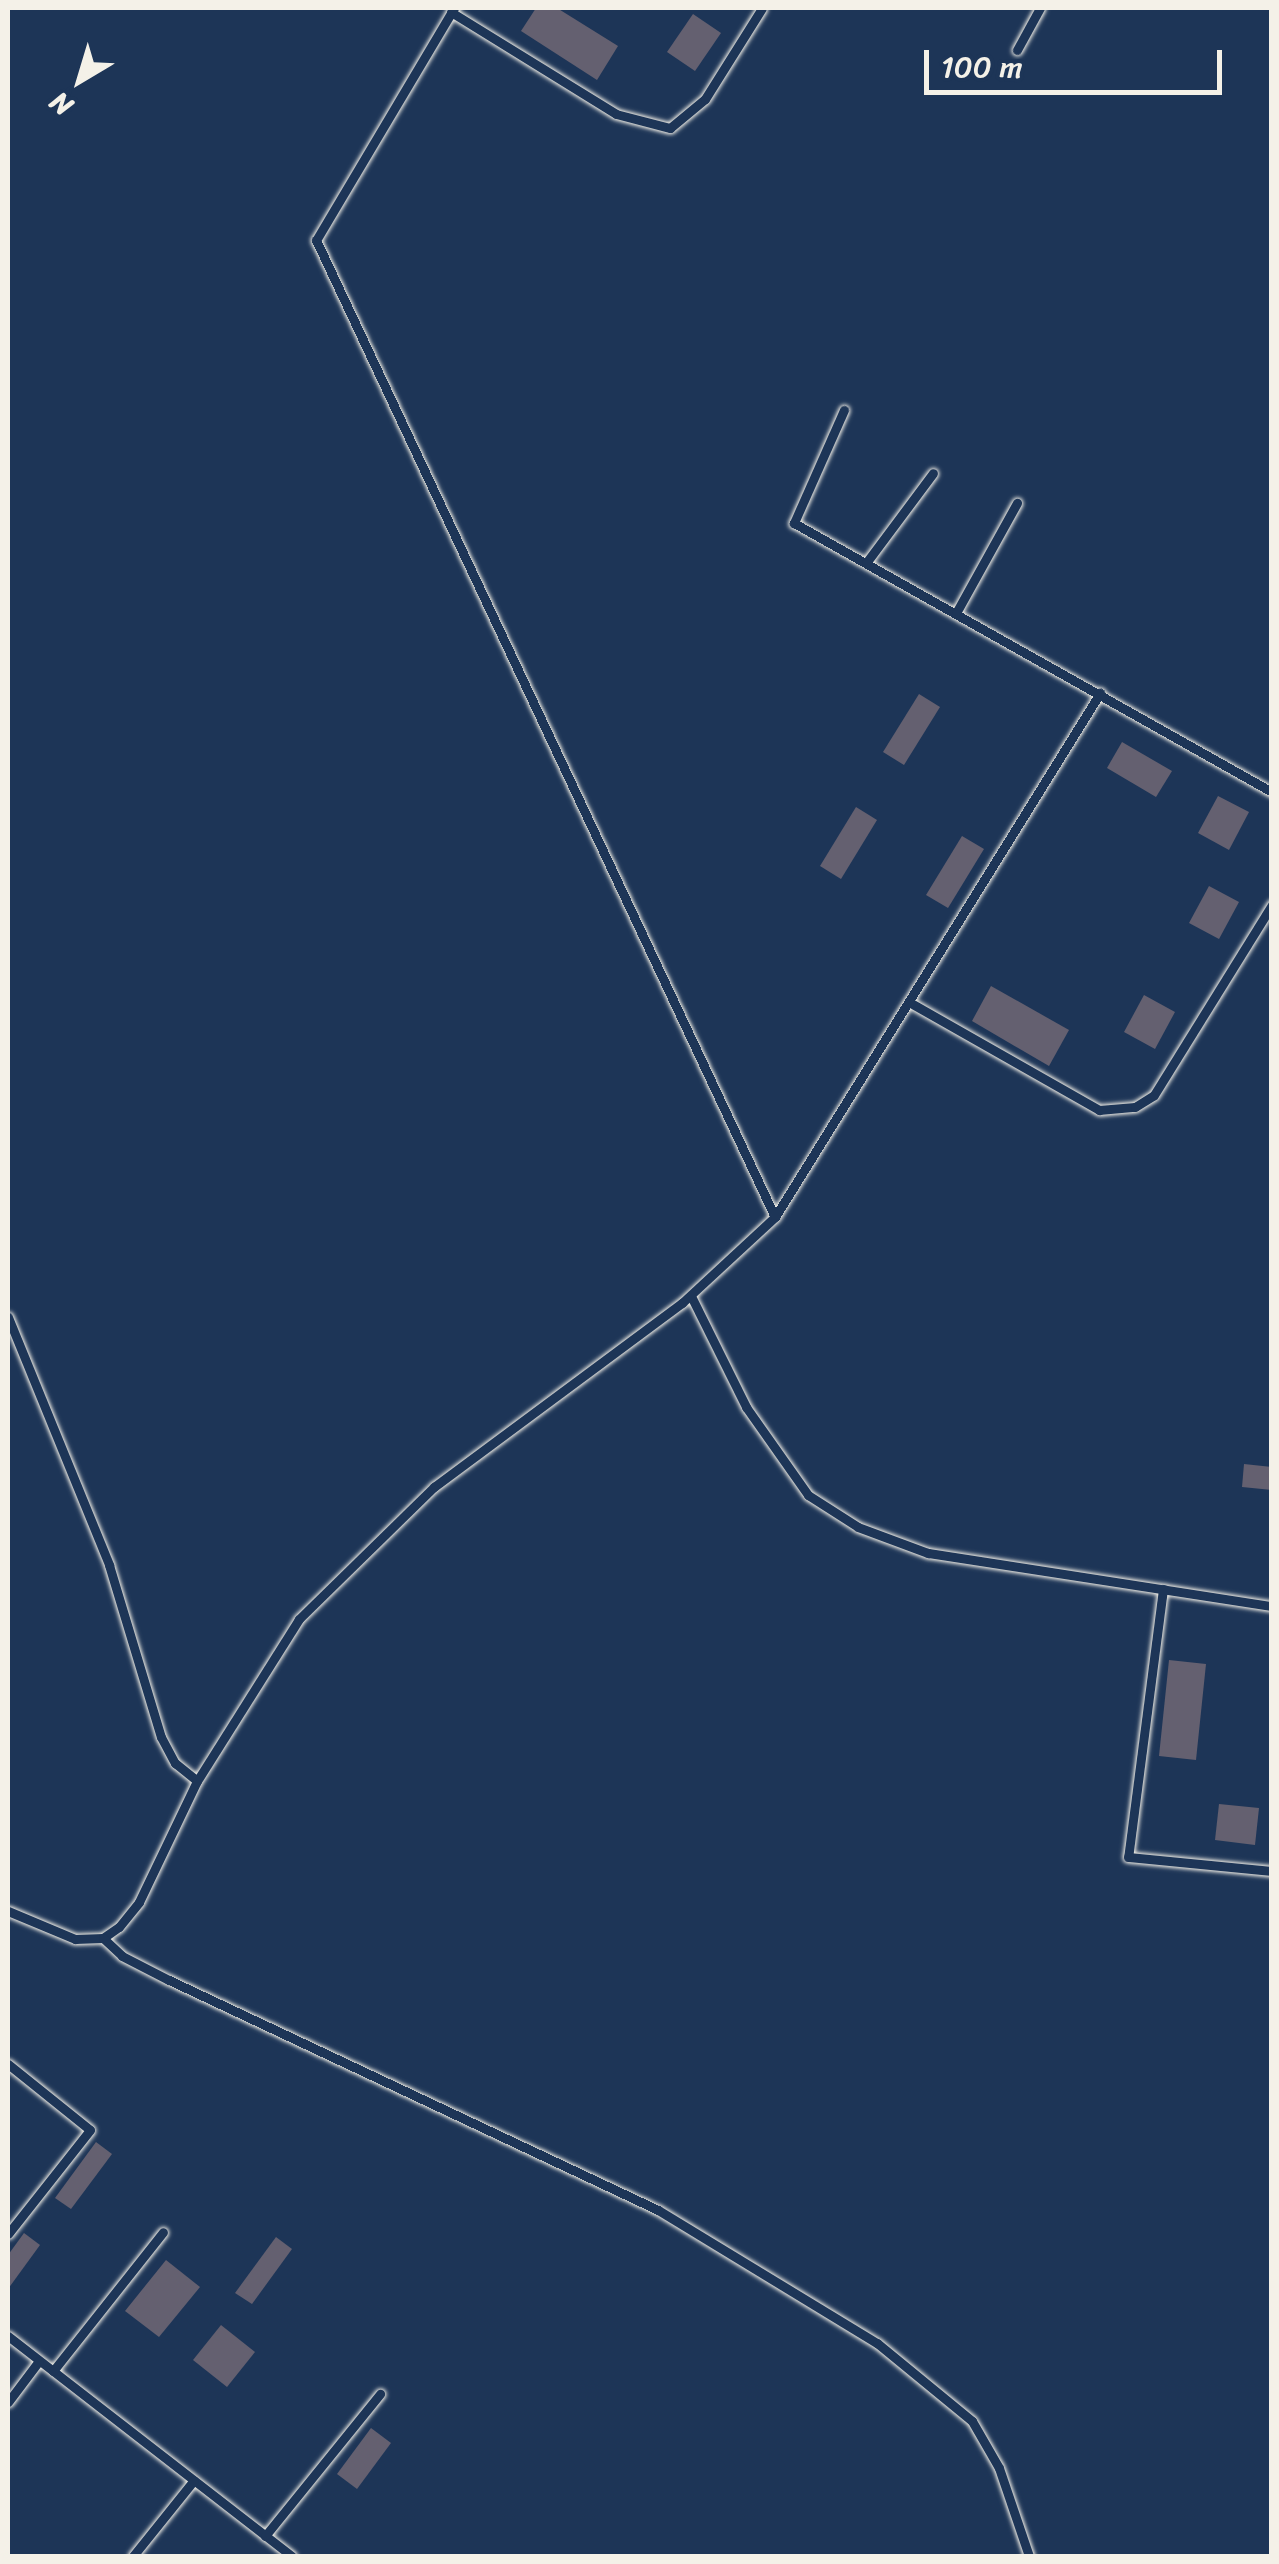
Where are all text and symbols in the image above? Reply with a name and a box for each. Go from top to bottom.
north arrow [30,30,130,130]
scale bar [929,30,1226,92]
text: 100 m [941,40,1023,94]
text: N [38,79,84,129]

